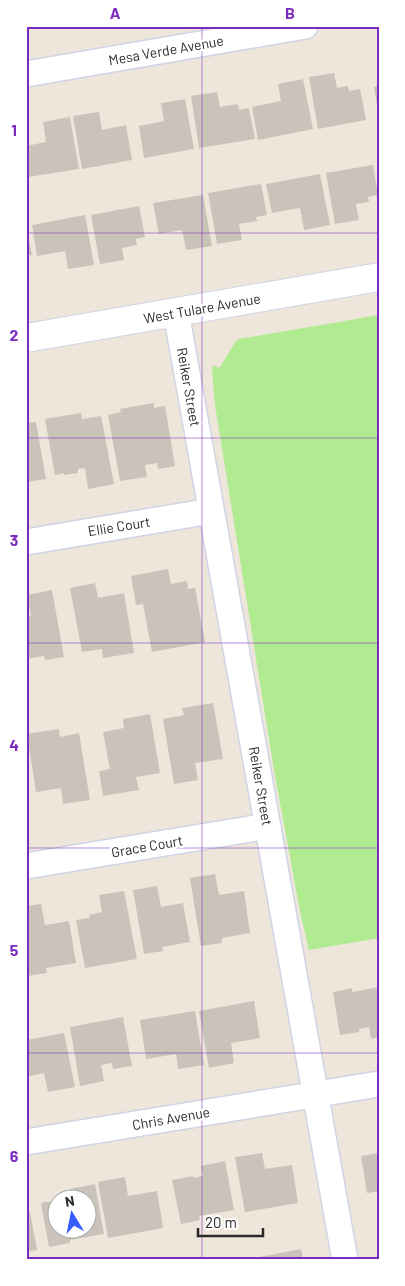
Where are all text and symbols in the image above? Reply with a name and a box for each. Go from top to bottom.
text: A [110,3,121,22]
text: B [285,3,295,22]
street label: Mesa Verde Avenue [107,32,225,68]
text: 1 [11,120,17,139]
street label: West Tulare Avenue [142,289,262,327]
text: 2 [10,325,19,344]
street label: Reiker Street [174,346,204,428]
street label: Ellie Court [87,513,151,539]
text: 3 [10,530,18,549]
text: 4 [9,735,19,754]
street label: Reiker Street [246,745,276,827]
street label: Grace Court [110,831,184,861]
text: 5 [10,940,19,959]
street label: Chris Avenue [131,1103,211,1133]
text: 6 [10,1146,19,1165]
north arrow [48,1188,98,1238]
text: N [64,1192,76,1210]
scale bar [198,1206,262,1238]
text: 20 m [205,1213,237,1231]

